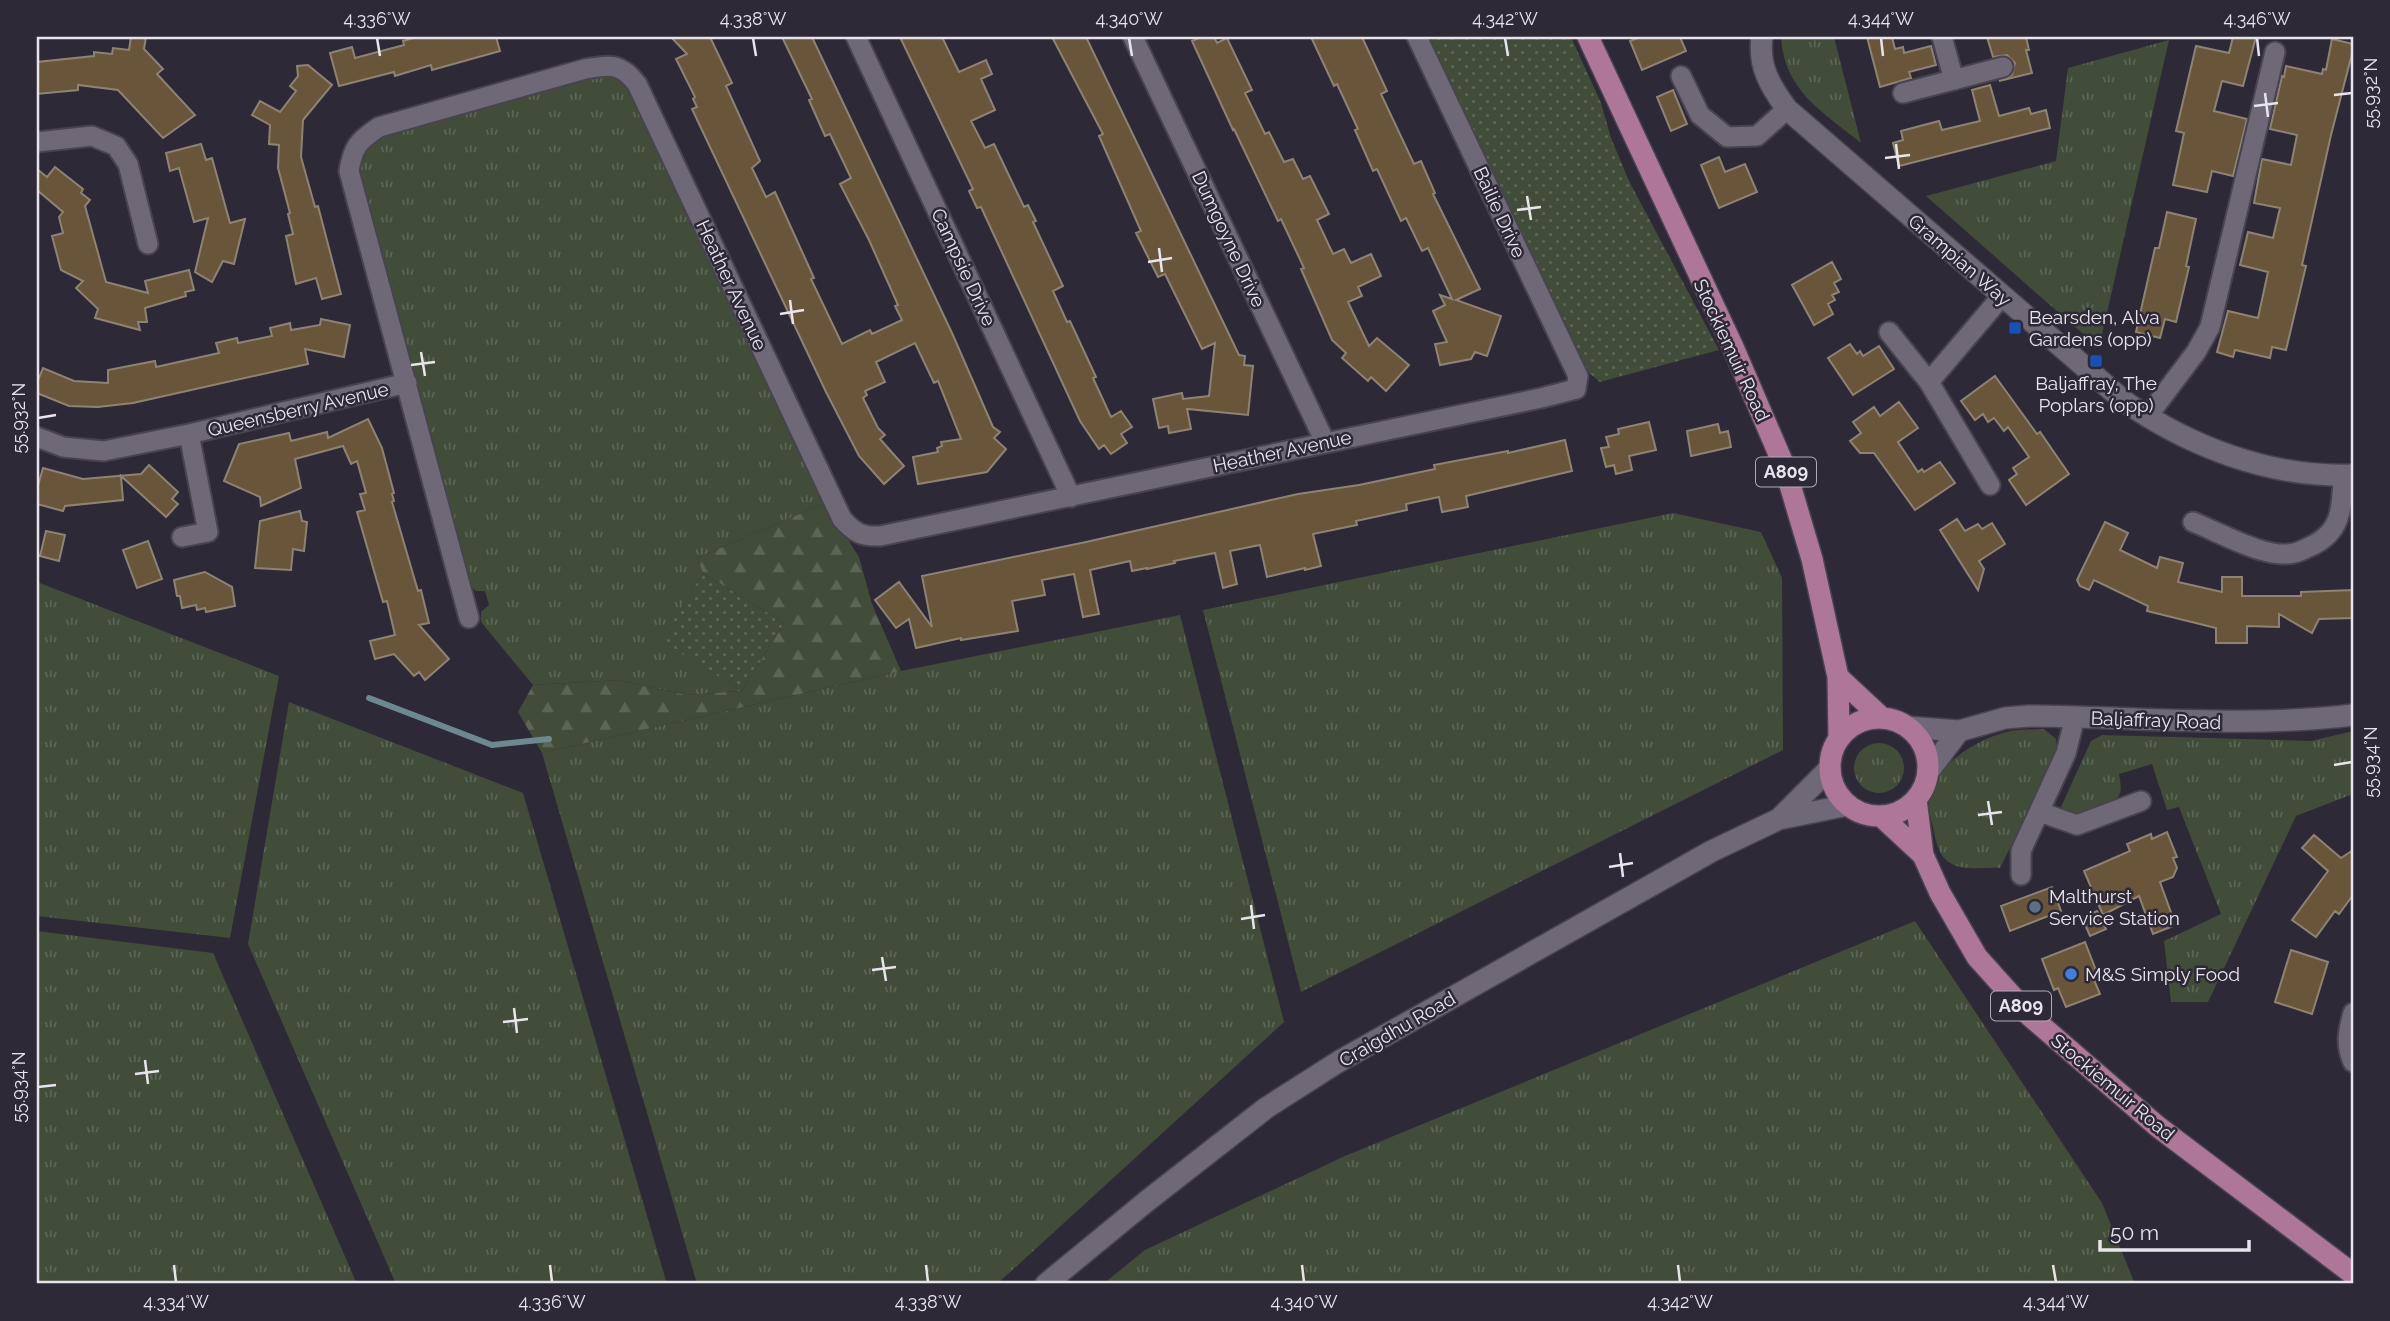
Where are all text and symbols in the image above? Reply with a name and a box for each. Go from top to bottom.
text: 4.336°W [344,8,411,29]
text: 4.338°W [720,8,787,29]
text: 4.340°W [1096,8,1163,29]
text: 4.342°W [1472,8,1538,29]
text: 4.344°W [1848,8,1914,29]
text: 4.346°W [2223,8,2291,29]
text: 55.932°N [2360,57,2381,129]
street label: Bailie Drive [1469,163,1531,261]
street label: Dumgoyne Drive [1188,167,1270,311]
street label: Campsie Drive [927,205,1001,329]
street label: Grampian Way [1904,209,2016,311]
street label: Heather Avenue [692,216,772,354]
street label: Stockiemuir Road [1689,275,1775,425]
place label: Bearsden, Alva Gardens (opp) [2029,306,2160,350]
marker: Bearsden, Alva Gardens (opp) [2007,320,2023,336]
marker: Baljaffray, The Poplars (opp) [2088,353,2104,369]
place label: Baljaffray, The Poplars (opp) [2035,372,2157,416]
street label: Queensberry Avenue [205,377,391,441]
text: 55.932°N [8,382,29,454]
street label: Heather Avenue [1211,426,1353,476]
road number: A809 [1756,458,1816,486]
street label: Baljaffray Road [2090,707,2222,733]
text: 55.934°N [2360,726,2381,798]
place label: Malthurst Service Station [2049,885,2180,929]
marker: Malthurst Service Station [2027,899,2043,915]
place label: M&S Simply Food [2085,963,2240,985]
marker: M&S Simply Food [2063,966,2079,982]
street label: Craigdhu Road [1335,987,1459,1071]
road number: A809 [1991,992,2051,1021]
street label: Stockiemuir Road [2047,1029,2179,1145]
text: 55.934°N [8,1051,29,1123]
scale bar [2100,1209,2248,1253]
text: 50 m [2110,1220,2159,1245]
text: 4.334°W [143,1291,209,1312]
text: 4.336°W [519,1291,586,1312]
text: 4.338°W [895,1291,962,1312]
text: 4.340°W [1271,1291,1338,1312]
text: 4.342°W [1647,1291,1713,1312]
text: 4.344°W [2023,1291,2089,1312]

